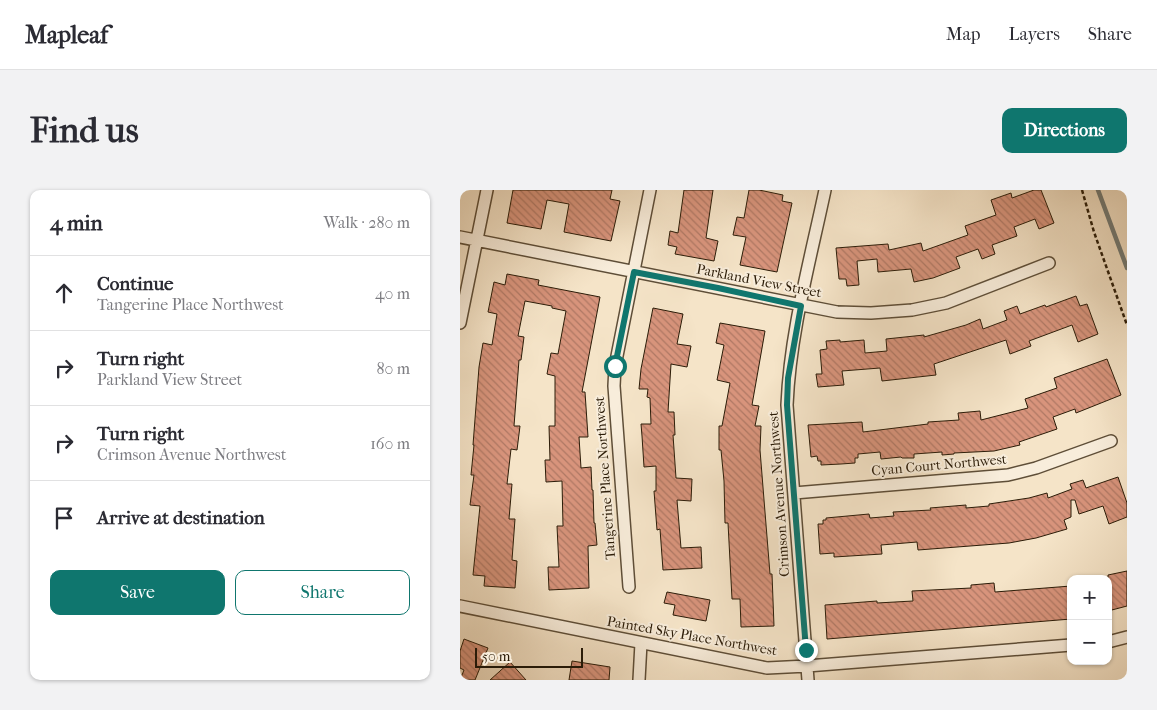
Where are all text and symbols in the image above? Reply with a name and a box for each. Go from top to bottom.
text: Mapleaf [25,21,108,49]
text: Map [946,24,980,45]
text: Layers [1008,24,1060,45]
text: Share [1088,24,1132,45]
button: Directions [1002,108,1127,153]
text: Find us [30,110,139,151]
text: 4 min [50,211,103,235]
text: Walk · 280 m [323,213,410,232]
street label: Parkland View Street [695,261,823,301]
text: Continue [97,273,173,295]
icon: ahead [50,279,78,307]
text: 40 m [375,284,410,303]
text: Tangerine Place Northwest [97,295,284,314]
text: Turn right [97,348,184,370]
icon: right [50,354,78,382]
route start [604,355,627,378]
text: 80 m [376,359,410,378]
text: Parkland View Street [97,370,242,389]
street label: Tangerine Place Northwest [591,396,619,560]
street label: Crimson Avenue Northwest [765,411,793,577]
text: Turn right [97,423,184,445]
icon: right [50,429,78,457]
text: 160 m [370,434,410,453]
text: Crimson Avenue Northwest [97,445,286,464]
street label: Cyan Court Northwest [871,451,1007,479]
icon: arrive [50,504,78,532]
text: Arrive at destination [97,507,265,529]
button: Save [50,570,225,615]
button: Share [235,570,410,615]
map controls [1067,575,1112,665]
button: + [1067,575,1112,620]
street label: Painted Sky Place Northwest [606,613,778,659]
button: − [1067,620,1112,665]
route end [795,639,818,662]
scale bar [475,645,582,668]
text: 50 m [482,648,510,665]

